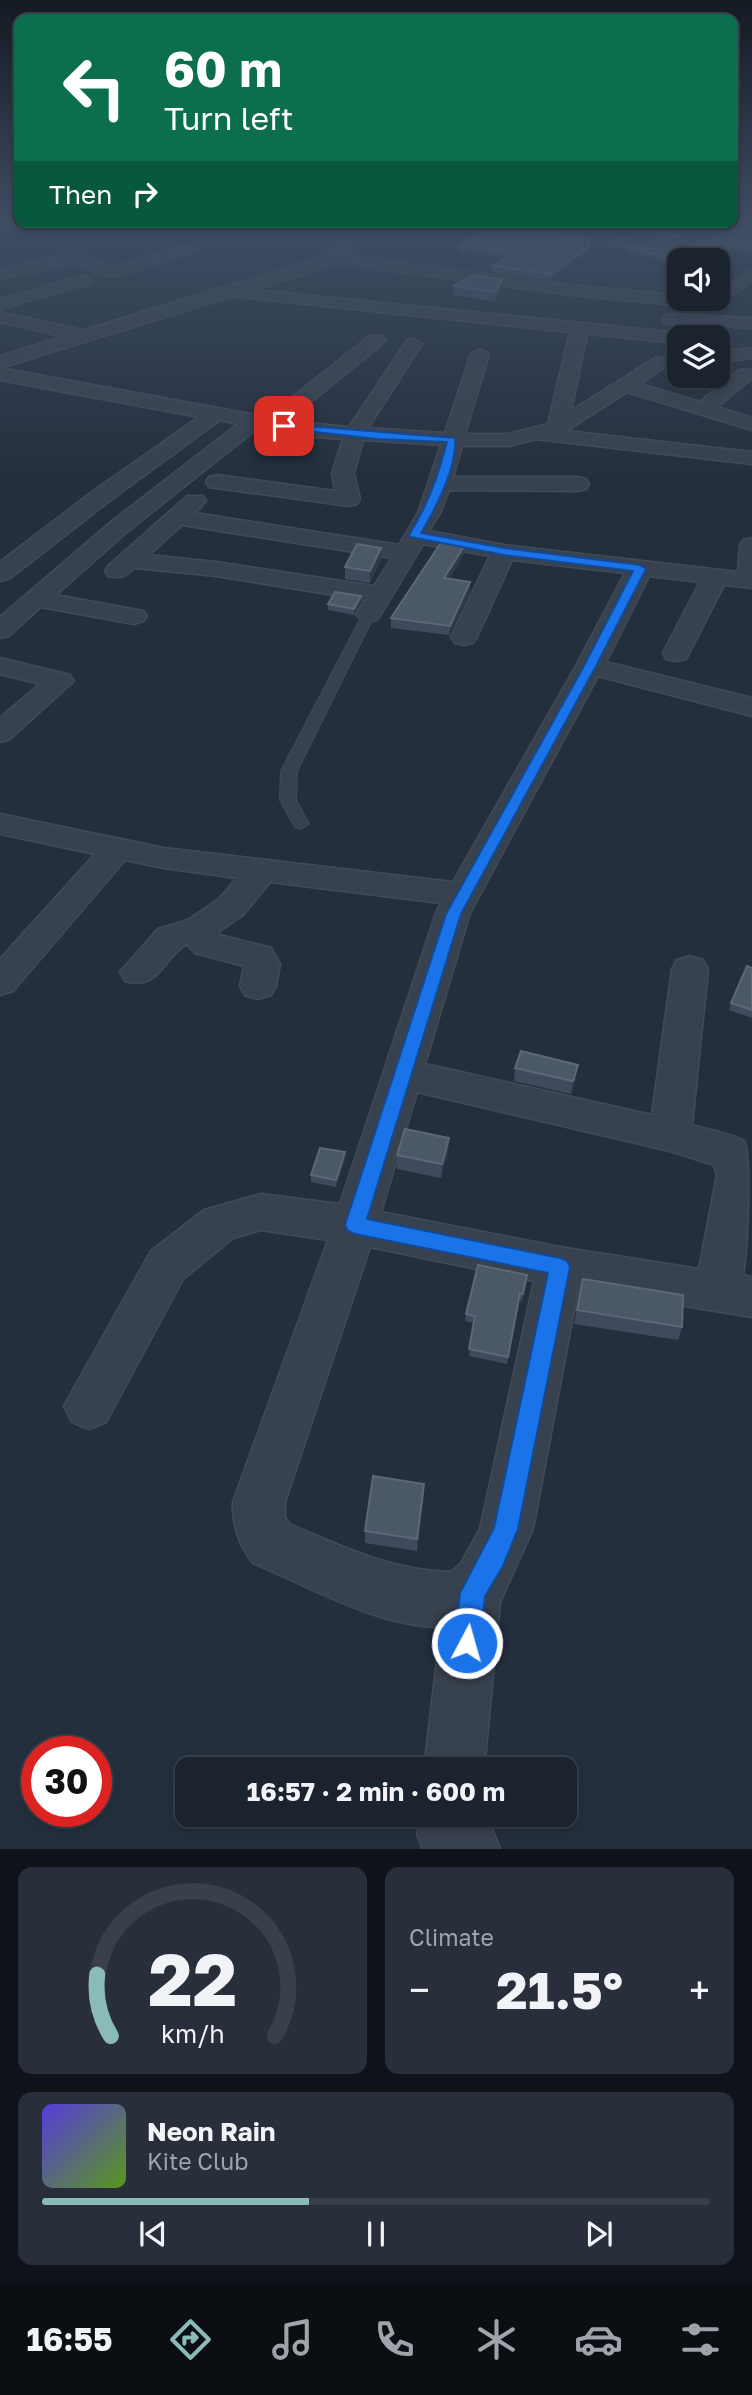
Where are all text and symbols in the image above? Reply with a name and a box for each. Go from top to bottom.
text: 60 m [164,39,282,98]
icon: left [49,42,140,133]
text: Turn left [164,99,293,137]
icon: right [126,175,164,213]
text: Then [49,179,112,210]
map controls [667,248,730,388]
button: sound [667,248,730,311]
button: layers [667,325,730,388]
pin [254,396,314,456]
icon: arrive [265,407,303,445]
position arrow [430,1606,504,1680]
speed limit sign: 30 [21,1736,112,1827]
text: 16:57 · 2 min · 600 m [247,1776,505,1807]
text: Climate [409,1923,494,1951]
text: 22 [148,1936,237,2023]
text: 21.5° [496,1958,623,2020]
text: − [409,1967,430,2012]
text: + [689,1967,710,2012]
text: km/h [161,2018,224,2049]
text: Neon Rain [147,2116,276,2147]
text: Kite Club [147,2147,248,2175]
icon: previous [134,2215,172,2253]
icon: pause [357,2215,395,2253]
icon: next [580,2215,618,2253]
icon: directions [166,2315,215,2364]
icon: music [268,2315,317,2364]
icon: phone [370,2315,419,2364]
icon: climate [472,2315,521,2364]
icon: car [574,2315,623,2364]
icon: filters [676,2315,725,2364]
text: 16:55 [27,2320,113,2358]

